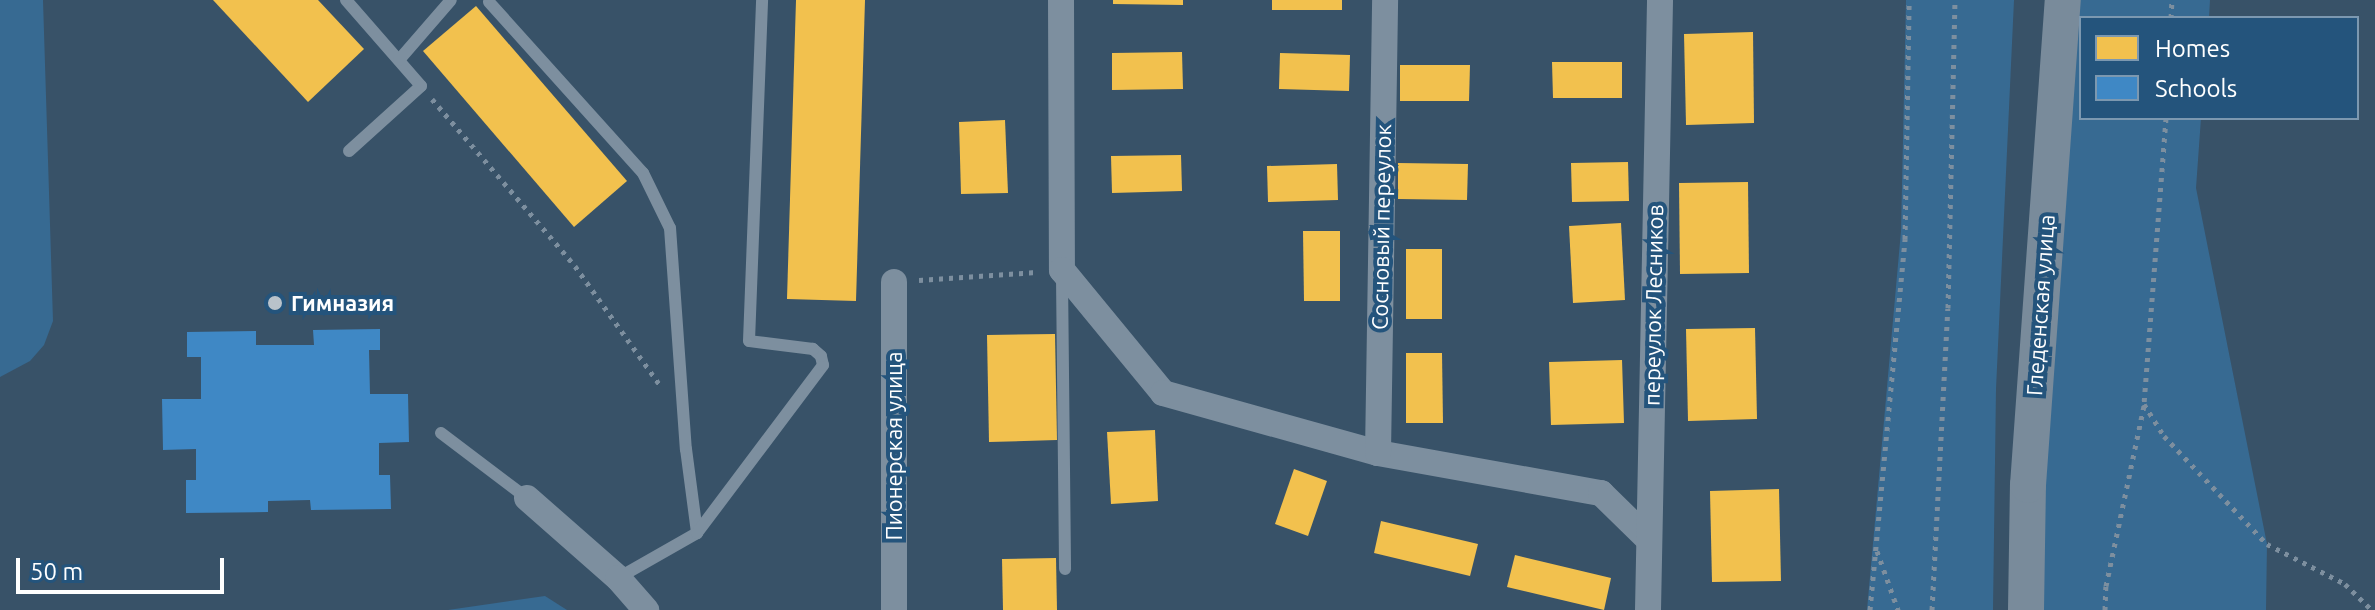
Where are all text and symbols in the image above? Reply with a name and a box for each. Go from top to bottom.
legend [2079,16,2359,120]
text: Homes [2155,35,2230,62]
text: Schools [2155,75,2237,102]
street label: Сосновый переулок [1366,124,1396,330]
street label: переулок Лесников [1638,204,1668,406]
street label: Гледенская улица [2020,213,2060,397]
place label: Гимназия [291,290,394,316]
marker: Гимназия [266,294,284,312]
street label: Пионерская улица [881,352,907,540]
scale bar [20,542,228,592]
text: 50 m [30,558,83,585]

